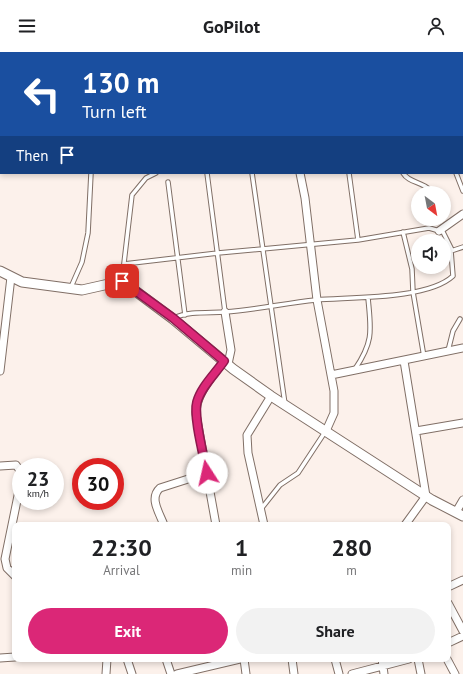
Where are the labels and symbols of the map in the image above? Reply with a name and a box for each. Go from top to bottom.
north arrow [411,186,451,226]
pin [105,264,139,298]
position arrow [186,452,228,494]
speed limit sign: 30 [72,458,124,510]

